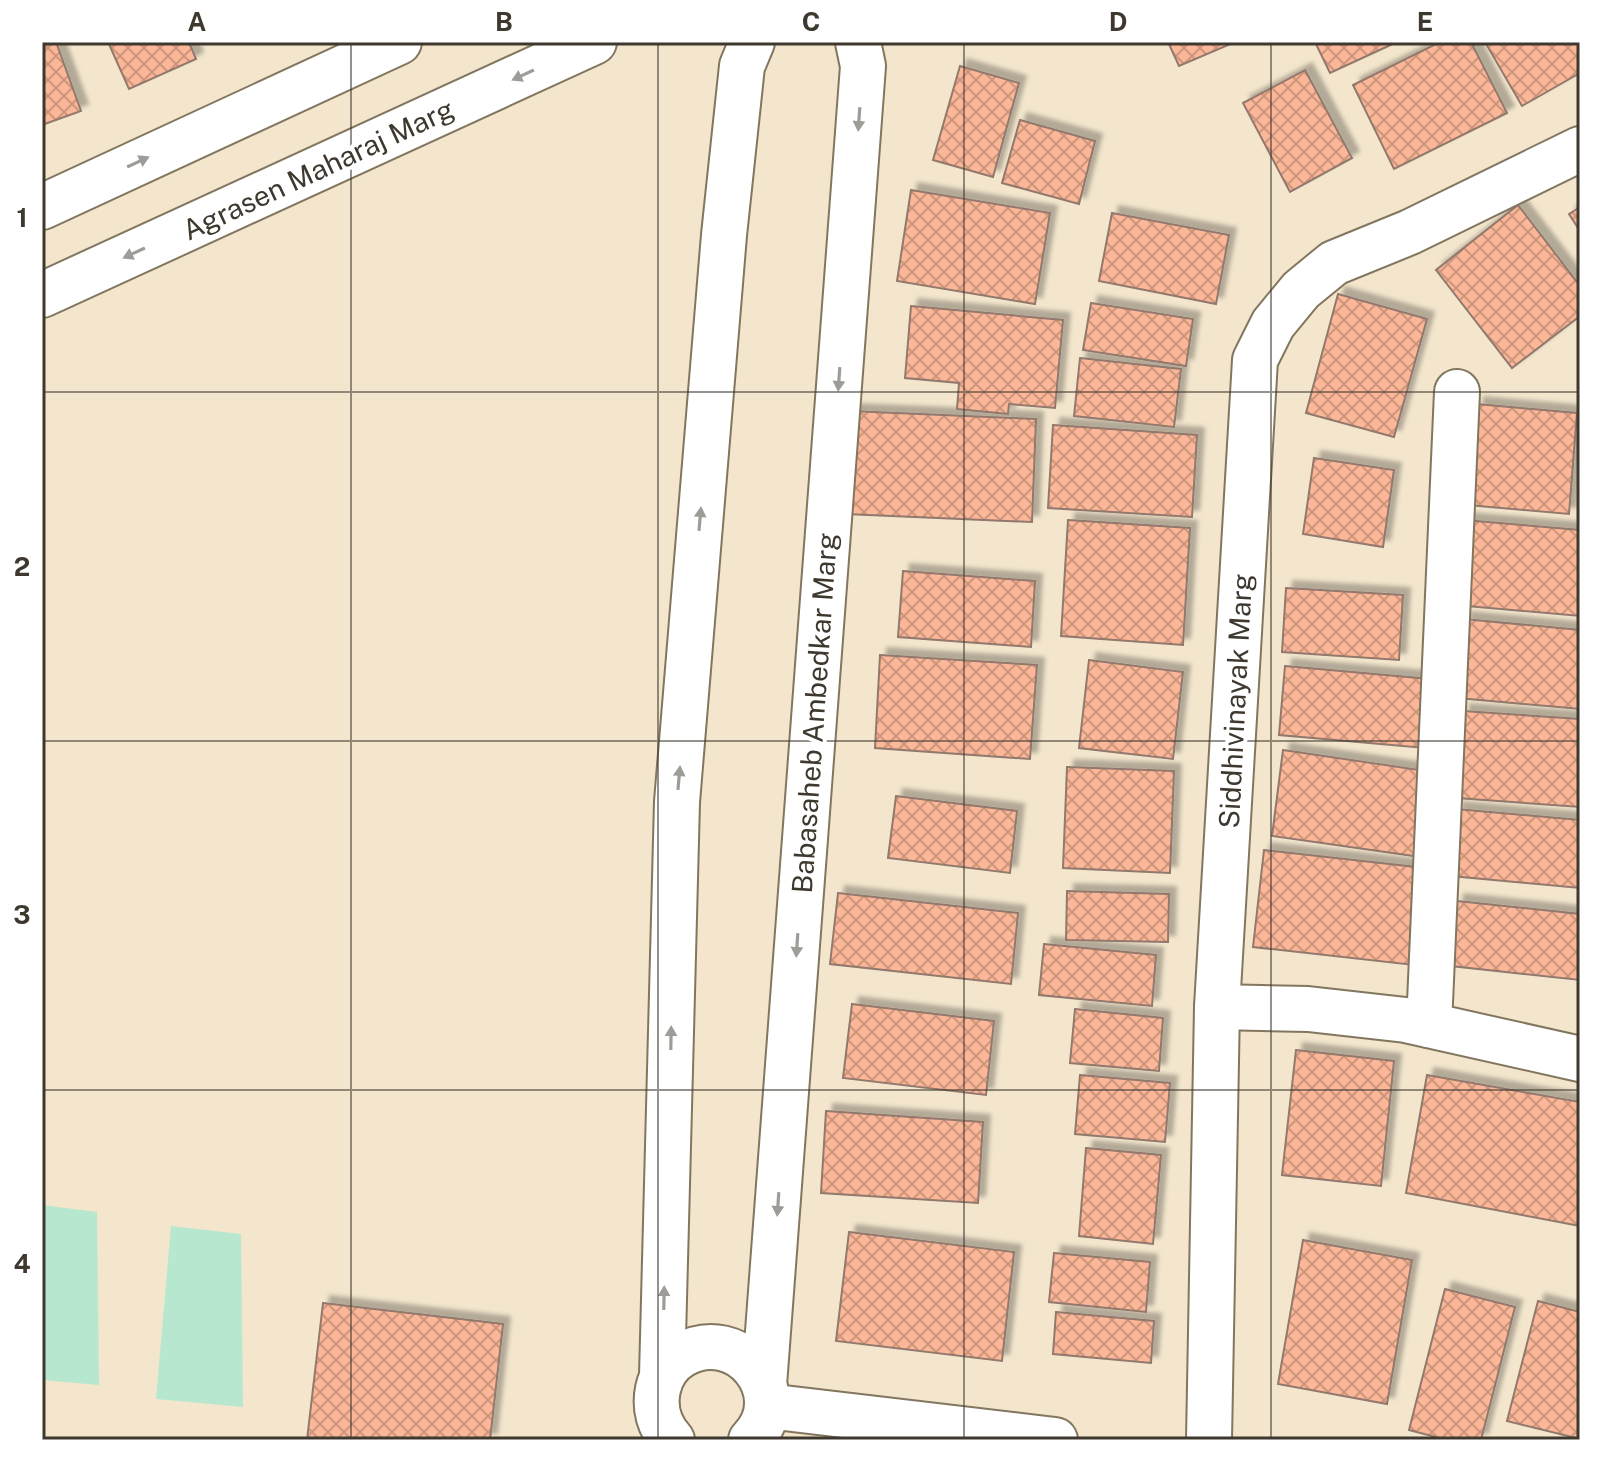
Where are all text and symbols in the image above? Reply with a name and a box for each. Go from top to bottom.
text: A [188,6,207,37]
text: B [495,6,513,37]
text: C [802,6,820,37]
text: D [1109,6,1127,37]
text: E [1417,6,1433,37]
one-way arrow [511,68,535,81]
street label: Agrasen Maharaj Marg [177,92,459,246]
one-way arrow [852,107,865,132]
one-way arrow [127,155,150,169]
text: 1 [16,202,28,233]
one-way arrow [122,246,146,260]
one-way arrow [832,367,845,392]
one-way arrow [694,506,707,531]
street label: Babasaheb Ambedkar Marg [785,532,843,894]
text: 2 [14,551,30,582]
street label: Siddhivinayak Marg [1212,573,1258,829]
one-way arrow [673,765,686,790]
text: 3 [13,899,31,930]
one-way arrow [790,933,803,958]
one-way arrow [664,1025,677,1050]
one-way arrow [771,1192,784,1217]
text: 4 [13,1248,31,1279]
one-way arrow [658,1285,670,1310]

